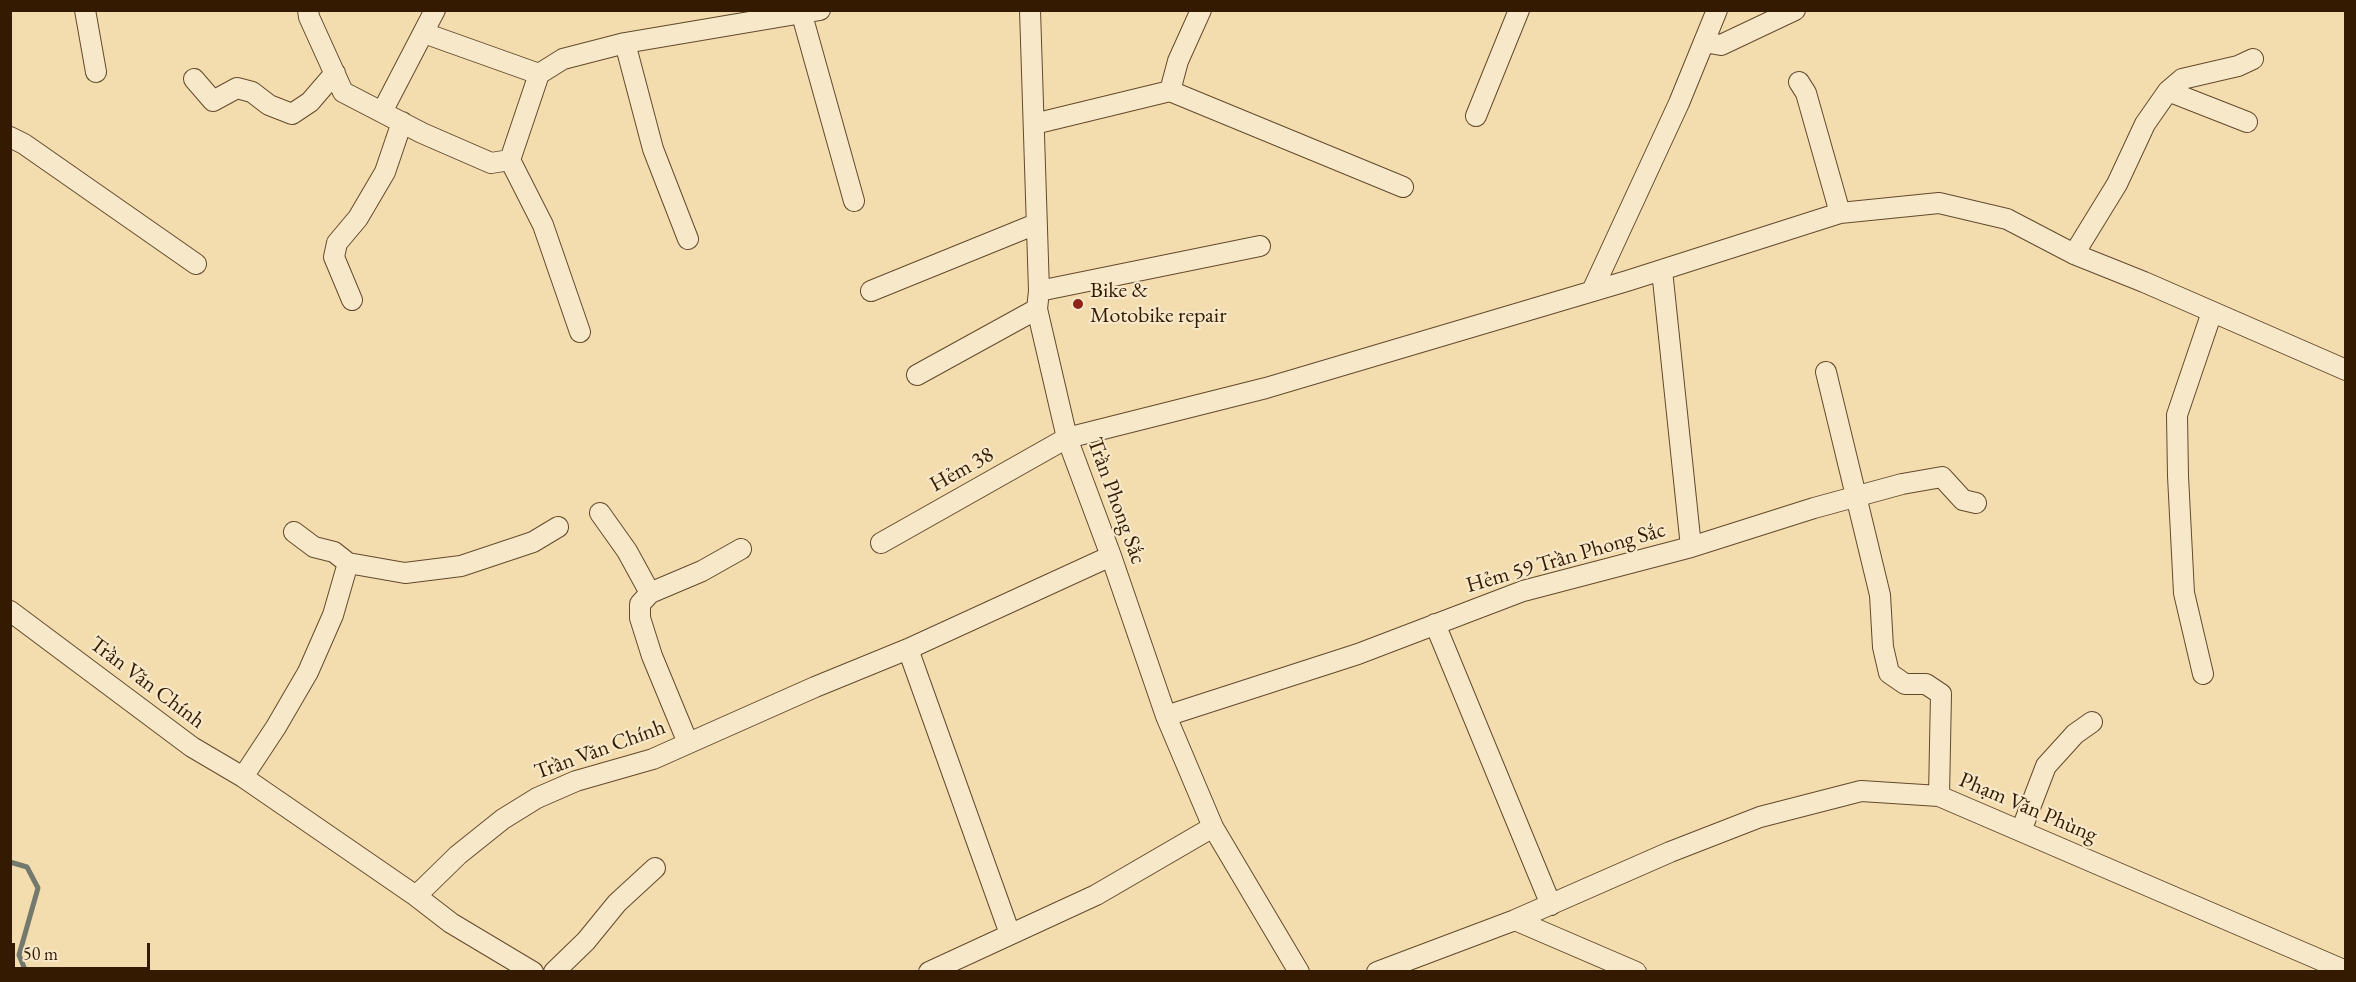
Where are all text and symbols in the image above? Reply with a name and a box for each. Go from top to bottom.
place label: Bike & Motobike repair [1090,278,1227,330]
marker: Bike & Motobike repair [1071,297,1085,311]
street label: Trần Phong Sắc [1081,434,1151,568]
street label: Hẻm 38 [925,442,999,498]
street label: Hẻm 59 Trần Phong Sắc [1463,517,1669,599]
street label: Trần Văn Chính [84,631,210,735]
street label: Trần Văn Chính [531,714,669,786]
street label: Phạm Văn Phùng [1955,767,2101,849]
scale bar [15,931,153,969]
text: 50 m [23,942,58,965]

